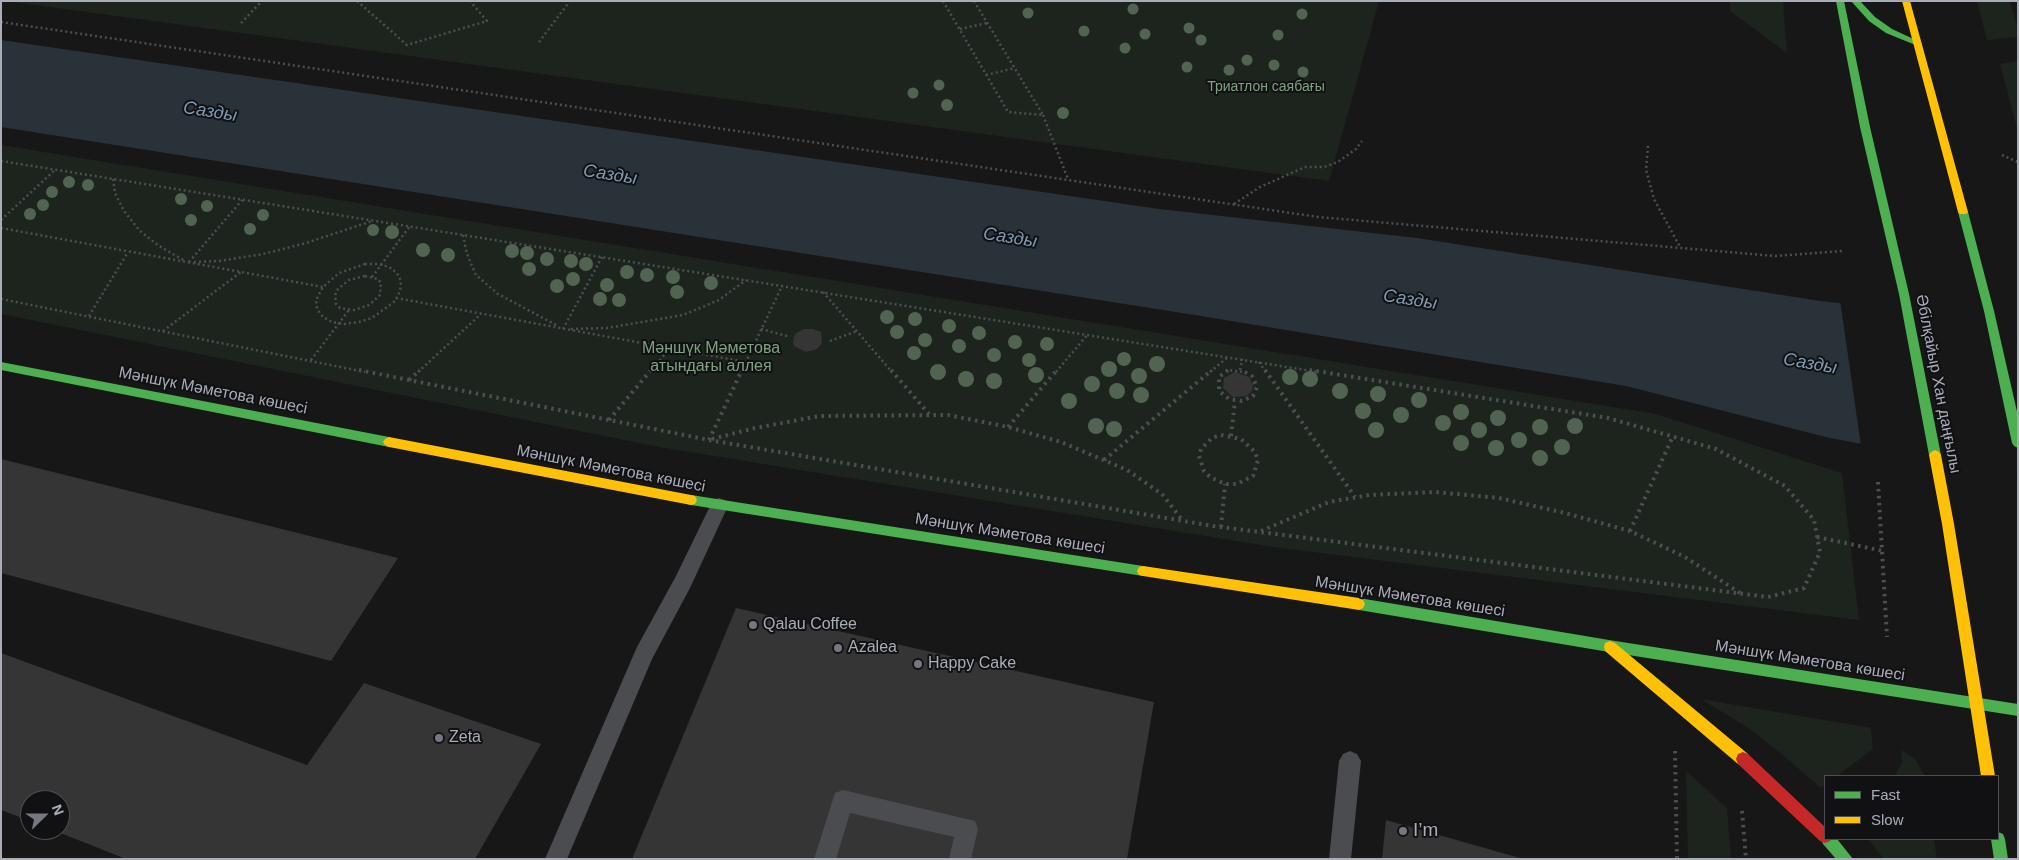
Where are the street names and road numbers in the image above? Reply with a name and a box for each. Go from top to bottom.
street label: Әбілқайыр Хан даңғылы [1911,293,1965,475]
street label: Мәншүк Мәметова көшесі [117,363,309,419]
street label: Мәншүк Мәметова көшесі [515,441,707,497]
street label: Мәншүк Мәметова көшесі [914,510,1106,558]
street label: Мәншүк Мәметова көшесі [1314,573,1506,621]
street label: Мәншүк Мәметова көшесі [1714,637,1906,685]

